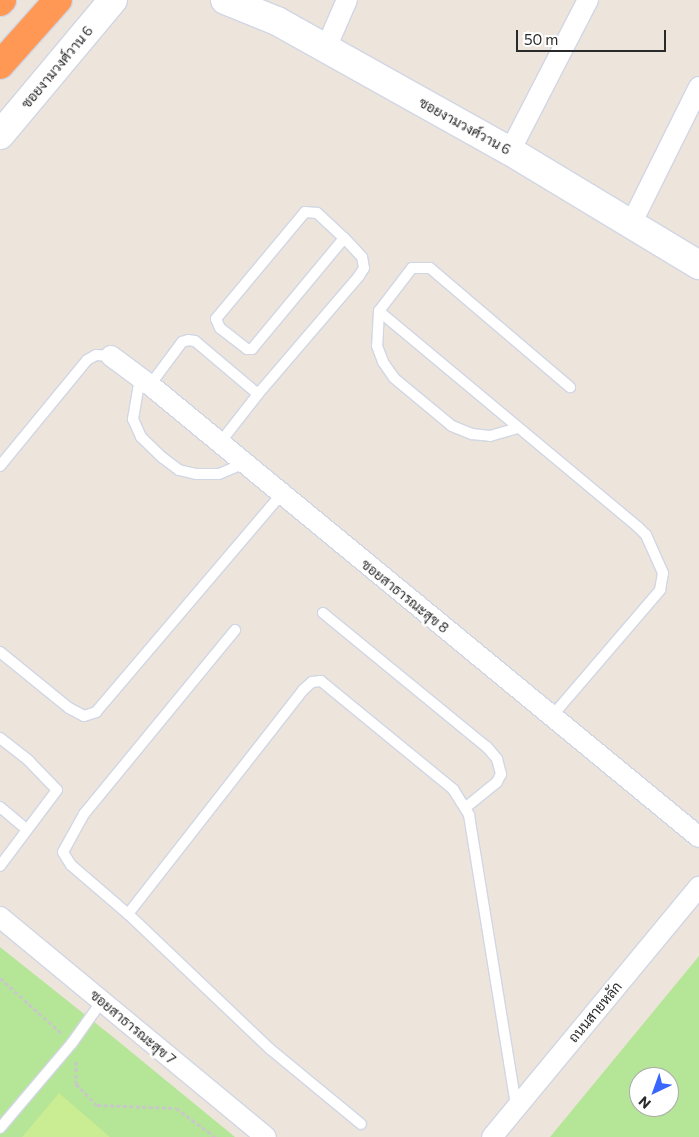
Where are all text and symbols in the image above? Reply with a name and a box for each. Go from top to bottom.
scale bar [519,20,669,52]
street label: ซอยงามวงศ์วาน 6 [18,22,96,112]
text: 50 m [524,30,558,48]
street label: ซอยงามวงศ์วาน 6 [416,94,514,158]
street label: ซอยสาธารณะสุข 8 [358,556,452,636]
street label: ถนนสายหลัก [565,978,625,1046]
street label: ซอยสาธารณะสุข 7 [87,986,179,1068]
north arrow [629,1067,679,1117]
text: N [635,1093,654,1113]

